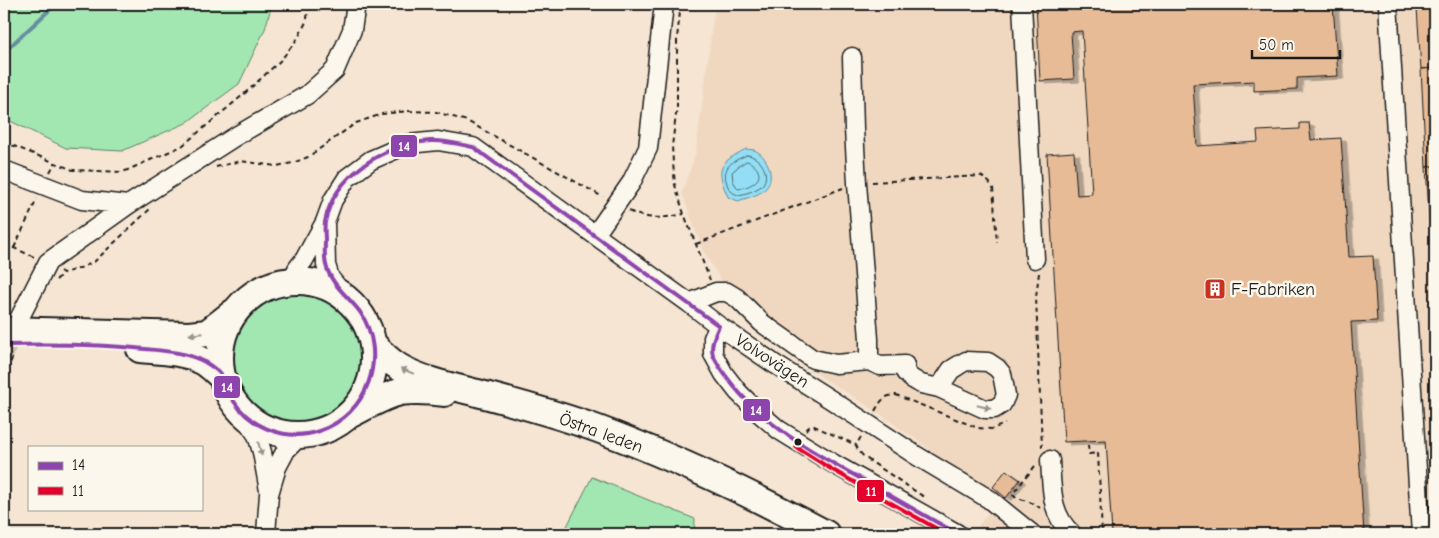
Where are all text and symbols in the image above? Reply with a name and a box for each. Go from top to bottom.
scale bar [1252,28,1339,60]
text: 50 m [1259,36,1294,54]
line badge: 14 [390,134,418,158]
text: 14 [398,138,410,155]
building icon: F-Fabriken [1203,277,1227,301]
place label: F-Fabriken [1231,279,1315,300]
street label: Volvovägen [731,329,813,393]
one-way arrow [187,330,203,338]
one-way arrow [400,366,414,374]
line badge: 14 [213,375,241,399]
text: 14 [221,379,233,396]
line badge: 14 [742,398,771,422]
text: 14 [750,402,762,419]
one-way arrow [976,403,991,411]
street label: Östra leden [556,408,646,458]
unlabelled marker [793,437,803,447]
one-way arrow [257,441,265,456]
legend [28,446,202,510]
text: 14 [72,456,85,474]
line badge: 11 [856,479,885,503]
text: 11 [72,482,84,500]
text: 11 [865,483,877,500]

